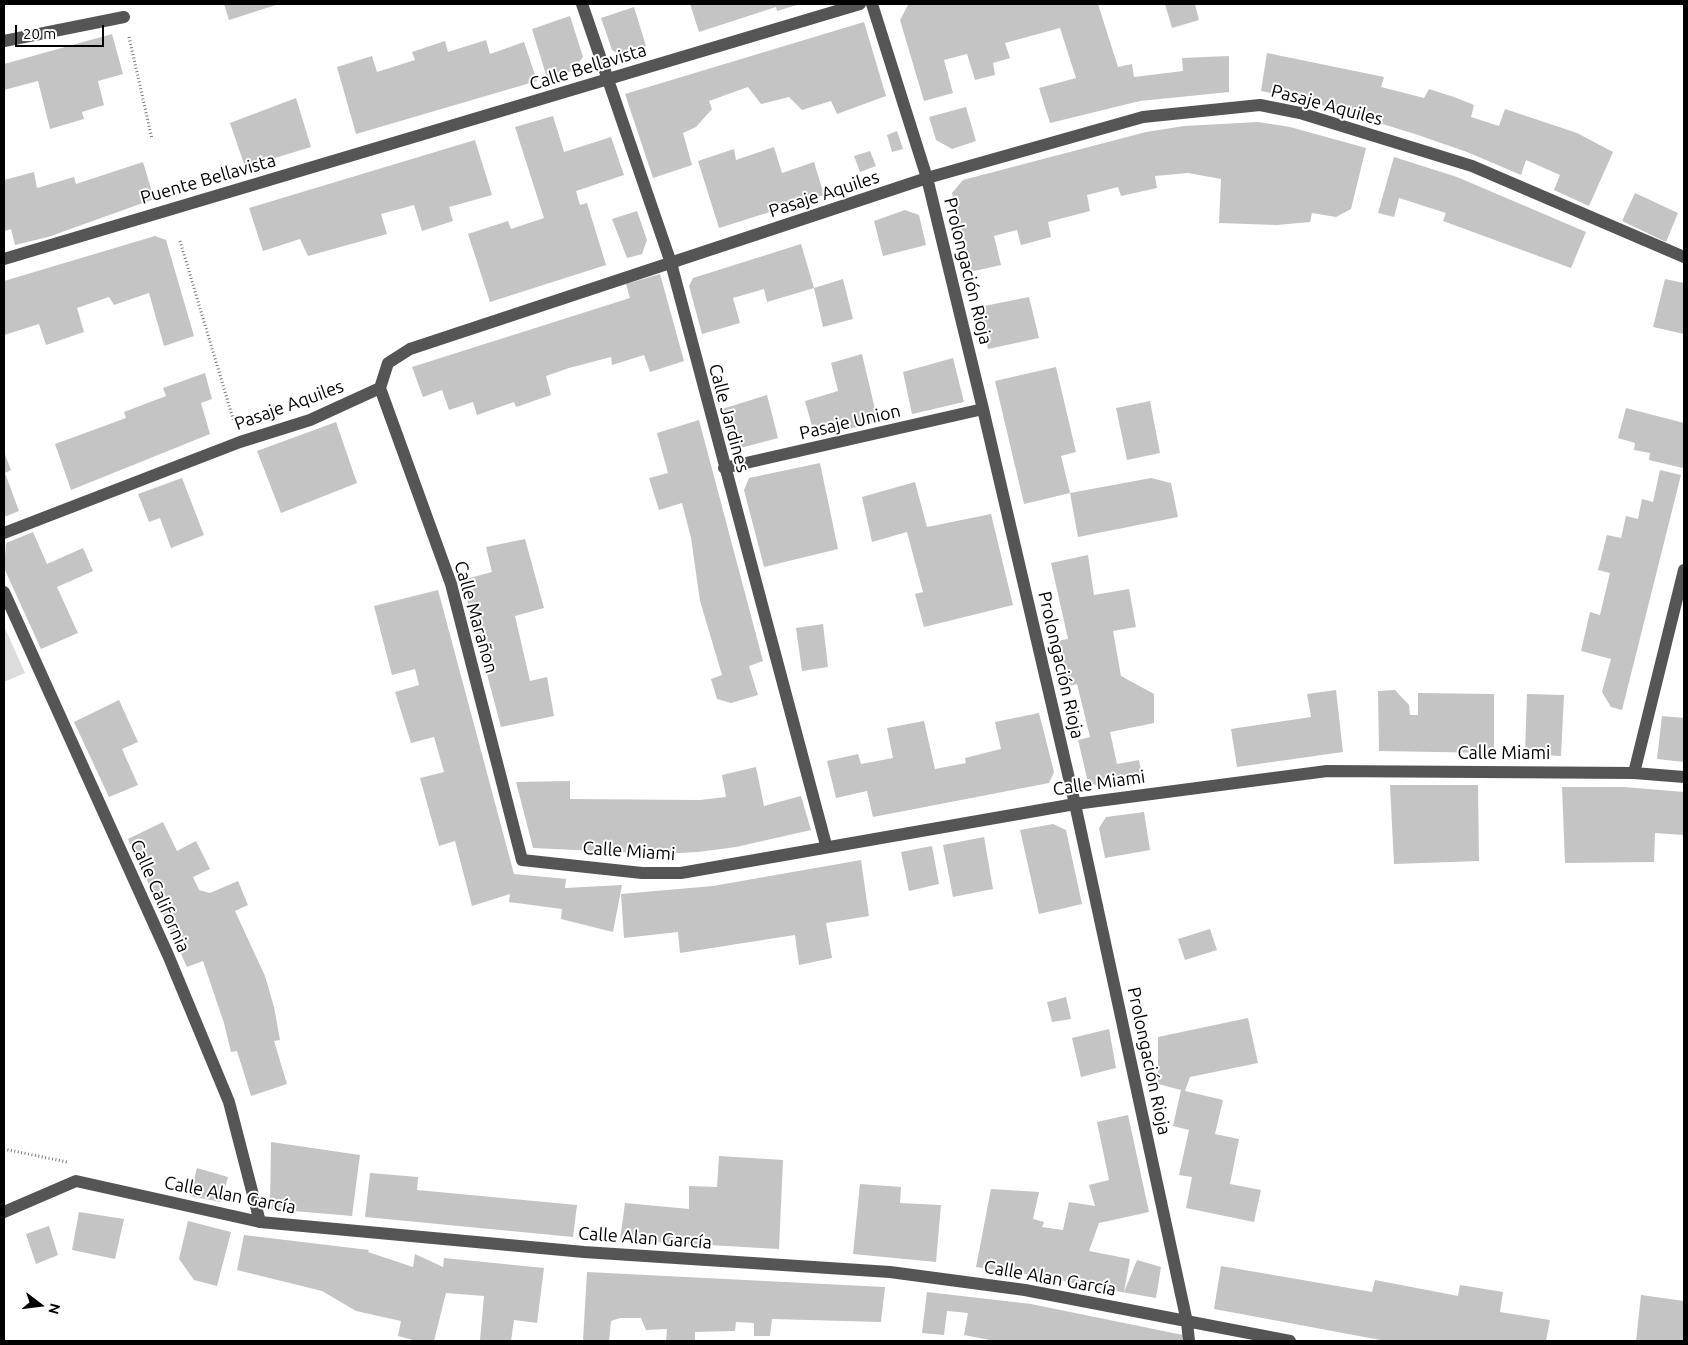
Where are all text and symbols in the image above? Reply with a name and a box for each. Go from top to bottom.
scale bar [18,15,106,47]
text: 20 m [23,25,56,42]
street label: Calle Bellavista [527,39,649,95]
street label: Pasaje Aquiles [1269,80,1385,130]
street label: Puente Bellavista [138,149,278,209]
street label: Pasaje Aquiles [766,166,882,222]
street label: Prolongación Rioja [939,195,997,347]
street label: Calle Jardines [704,361,754,475]
street label: Pasaje Aquiles [231,375,347,435]
street label: Pasaje Union [797,400,903,444]
street label: Calle Marañon [450,558,502,676]
street label: Prolongación Rioja [1034,589,1088,741]
street label: Calle Miami [1458,742,1550,764]
street label: Calle Miami [1051,766,1147,800]
street label: Calle California [125,836,195,956]
street label: Calle Miami [582,837,676,865]
street label: Prolongación Rioja [1123,985,1175,1137]
street label: Calle Alan García [162,1172,298,1218]
street label: Calle Alan García [577,1223,713,1253]
street label: Calle Alan García [982,1256,1118,1300]
north arrow [15,1280,65,1330]
text: N [45,1302,64,1316]

